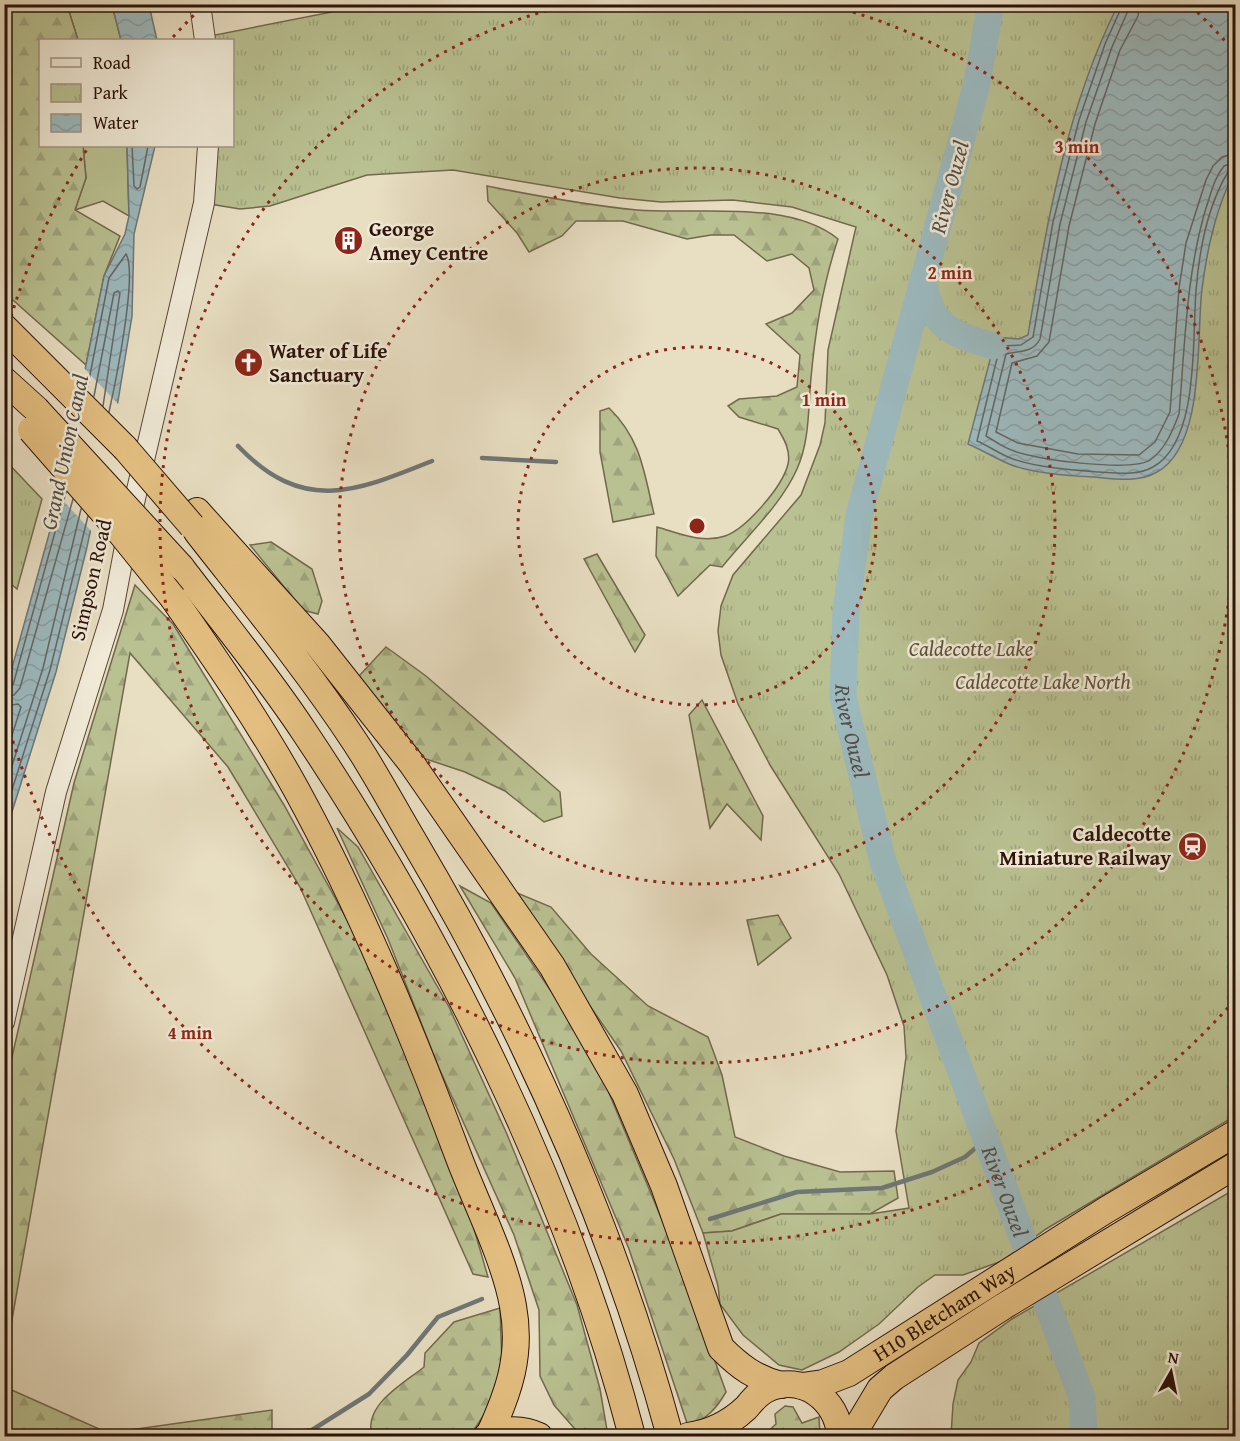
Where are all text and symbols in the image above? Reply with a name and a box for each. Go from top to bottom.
legend [39,39,234,147]
text: Road [93,49,131,76]
text: Park [93,79,129,106]
text: Water [93,109,139,136]
text: 3 min [1055,133,1100,160]
water label: River Ouzel [921,137,977,238]
place label: George Amey Centre [369,213,488,268]
building icon: George Amey Centre [332,225,364,257]
text: 2 min [928,259,973,286]
place label: Water of Life Sanctuary [269,335,388,390]
church icon: Water of Life Sanctuary [232,347,264,379]
water label: Grand Union Canal [32,371,96,533]
text: 1 min [802,386,847,413]
street label: Simpson Road [61,515,120,644]
centre of rings [687,516,707,536]
park label: Caldecotte Lake [909,633,1033,664]
park label: Caldecotte Lake North [955,666,1131,697]
water label: River Ouzel [827,683,878,781]
place label: Caldecotte Miniature Railway [999,818,1171,873]
station icon: Caldecotte Miniature Railway [1176,830,1208,862]
text: 4 min [168,1019,213,1046]
water label: River Ouzel [973,1140,1037,1241]
street label: H10 Bletcham Way [867,1255,1022,1369]
north arrow [1141,1342,1201,1402]
text: N [1166,1344,1181,1370]

